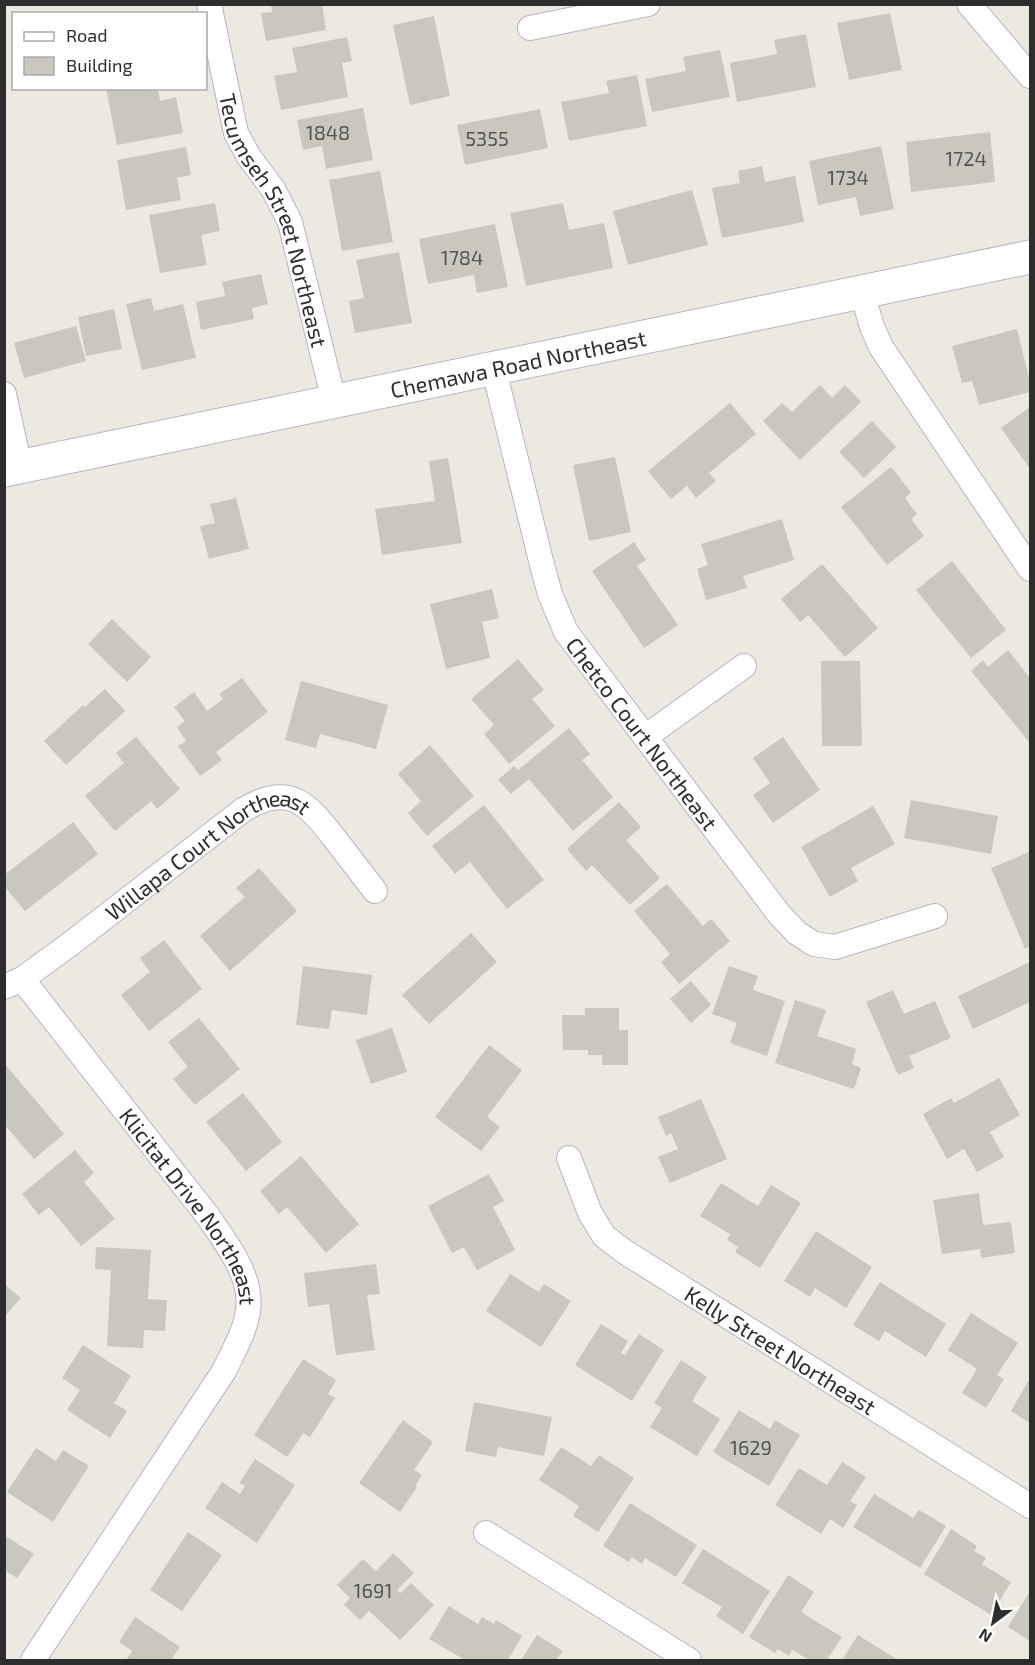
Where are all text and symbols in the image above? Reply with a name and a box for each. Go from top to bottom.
legend [12,12,207,90]
text: Road [66,24,107,46]
text: Building [66,54,133,76]
street label: Tecumseh Street Northeast [215,91,333,350]
house number: 1848 [306,120,350,144]
house number: 5355 [465,126,509,150]
house number: 1724 [945,146,987,170]
house number: 1734 [827,165,869,189]
house number: 1784 [441,245,483,269]
street label: Chemawa Road Northeast [388,324,648,403]
street label: Chetco Court Northeast [561,632,724,835]
street label: Willapa Court Northeast [100,784,317,925]
street label: Klicitat Drive Northeast [115,1103,262,1305]
street label: Kelly Street Northeast [680,1280,881,1419]
house number: 1629 [730,1435,772,1459]
house number: 1691 [354,1578,392,1602]
north arrow [963,1593,1023,1653]
text: N [975,1625,995,1647]

